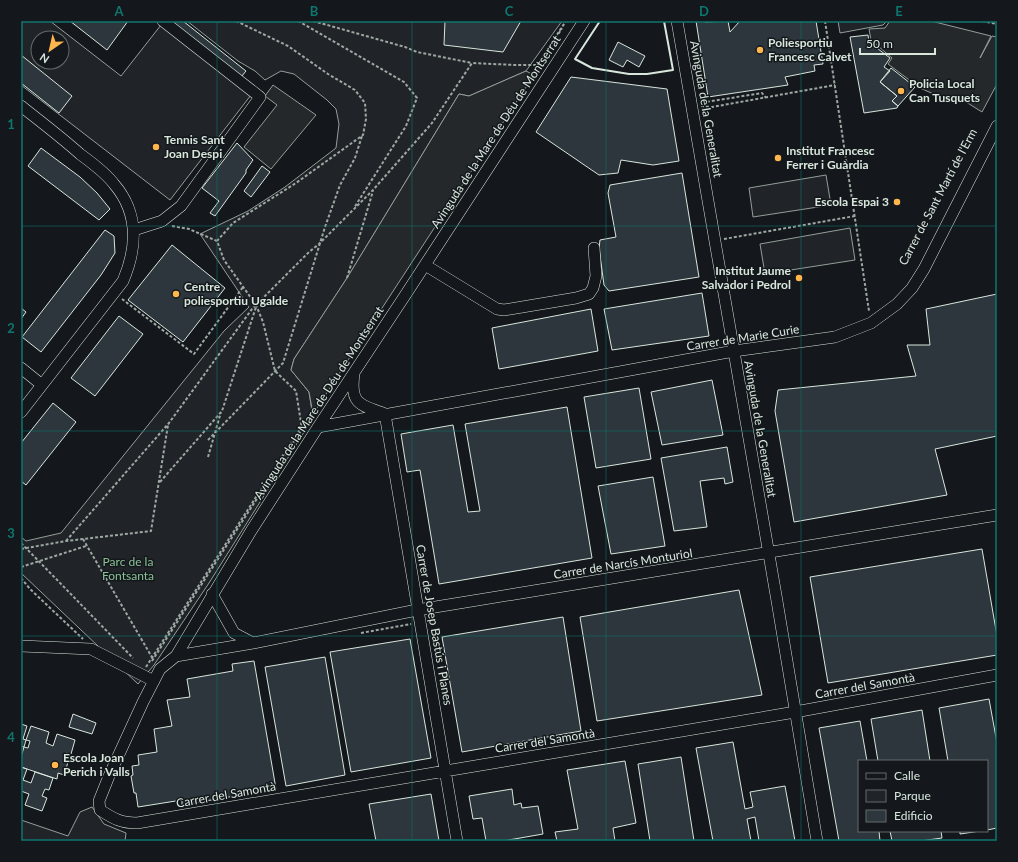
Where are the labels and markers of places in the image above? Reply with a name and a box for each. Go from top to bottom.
place label: Poliesportiu Francesc Calvet [768,35,852,64]
marker: Poliesportiu Francesc Calvet [755,45,765,55]
place label: Policia Local Can Tusquets [909,76,980,105]
marker: Policia Local Can Tusquets [896,86,906,96]
place label: Tennis Sant Joan Despi [164,132,225,161]
marker: Tennis Sant Joan Despi [151,142,161,152]
place label: Institut Francesc Ferrer i Guàrdia [786,143,875,172]
marker: Institut Francesc Ferrer i Guàrdia [773,153,783,163]
place label: Escola Espai 3 [814,194,889,209]
marker: Escola Espai 3 [892,197,902,207]
place label: Institut Jaume Salvador i Pedrol [702,263,792,292]
marker: Institut Jaume Salvador i Pedrol [794,273,804,283]
place label: Centre poliesportiu Ugalde [184,279,289,308]
marker: Centre poliesportiu Ugalde [171,289,181,299]
place label: Escola Joan Perich i Valls [63,750,130,779]
marker: Escola Joan Perich i Valls [50,760,60,770]

